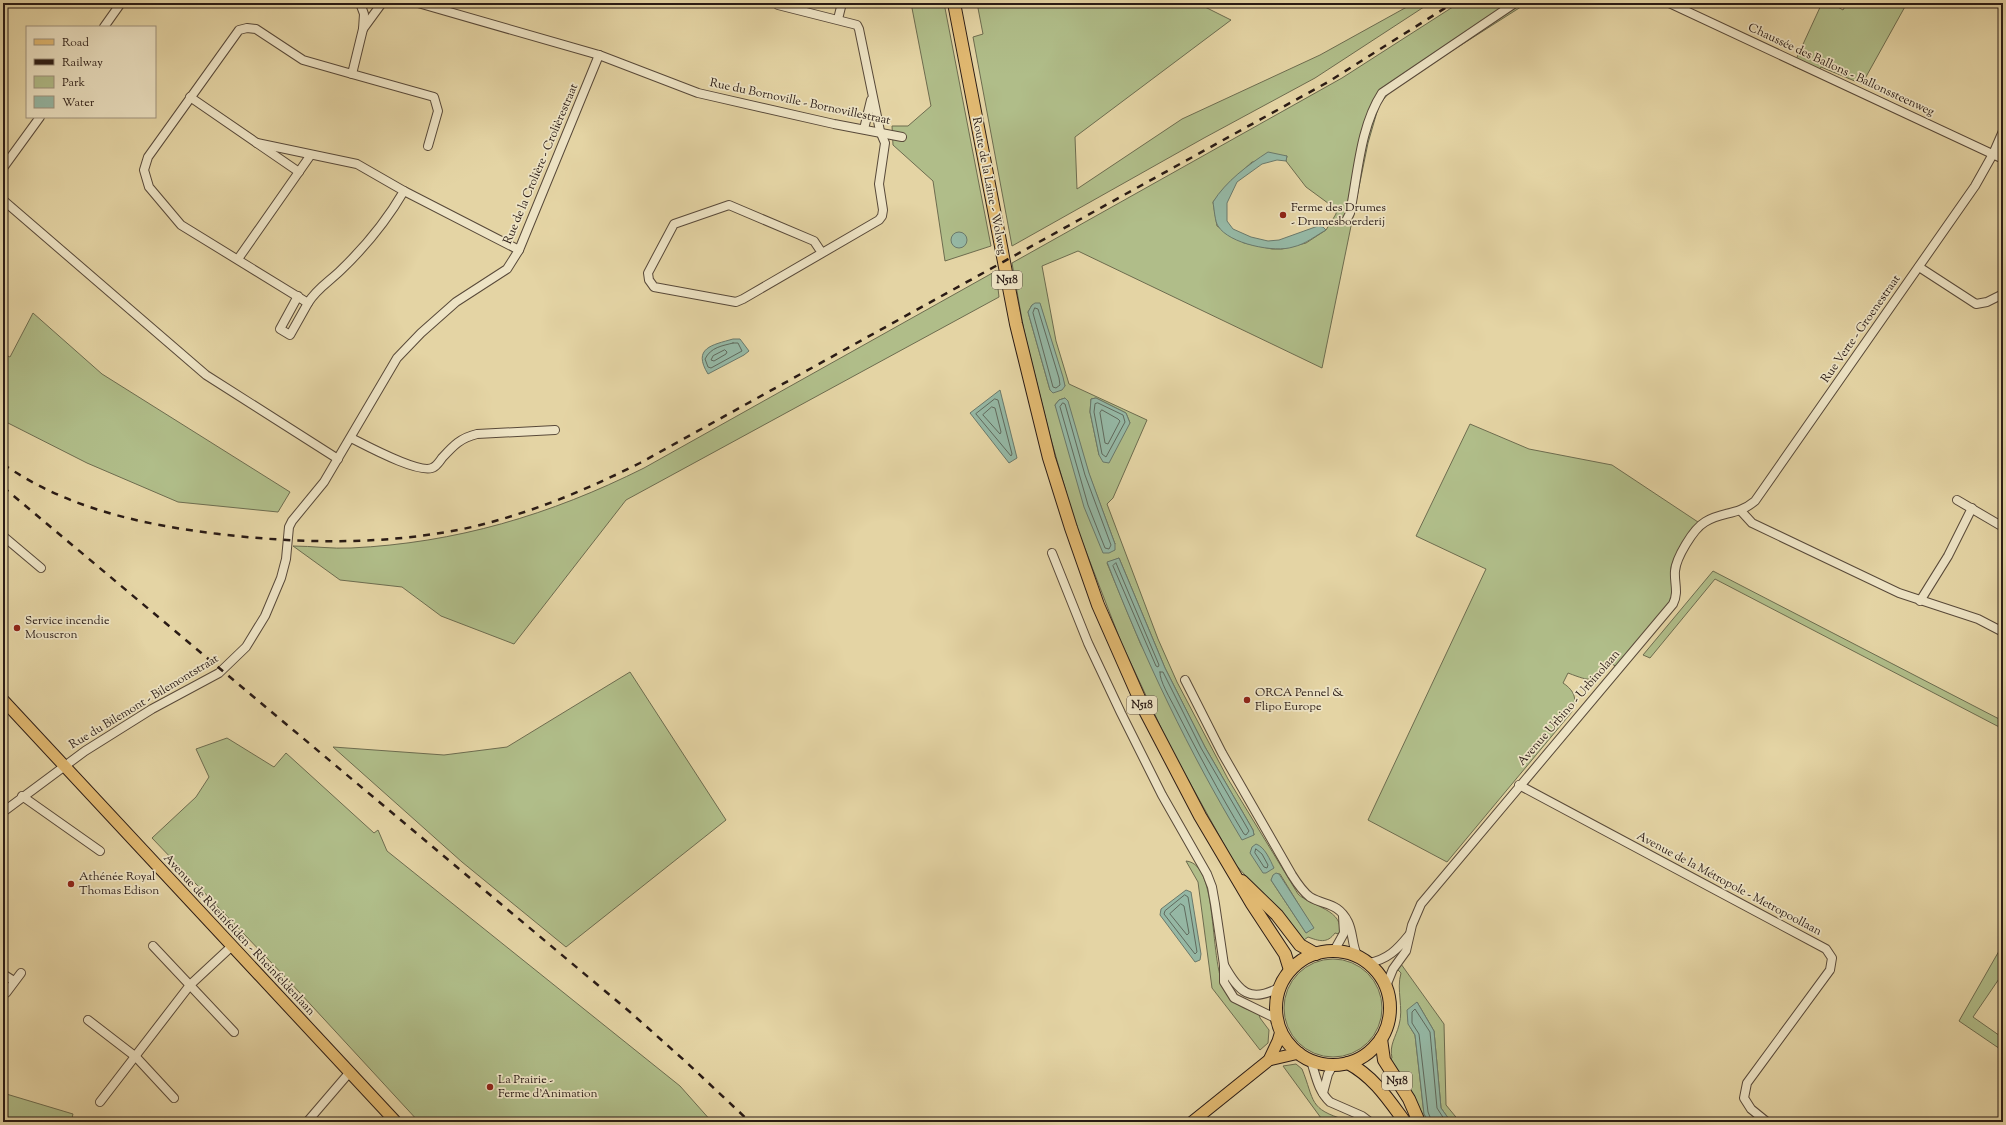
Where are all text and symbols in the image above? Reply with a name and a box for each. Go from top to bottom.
street label: Chaussée des Ballons - Ballonssteenweg [1745,19,1937,121]
legend [26,26,156,118]
text: Road [62,34,89,52]
text: Railway [62,54,103,72]
text: Park [62,74,85,92]
street label: Rue du Bornoville - Bornovillestraat [708,74,892,130]
street label: Rue de la Crolière - Crolièrestraat [499,81,583,247]
text: Water [62,94,95,112]
street label: Route de la Laine - Wolweg [967,115,1011,257]
place label: Ferme des Drumes - Drumesboerderij [1291,199,1386,231]
marker: Ferme des Drumes - Drumesboerderij [1278,210,1288,220]
road number: N518 [992,271,1022,289]
street label: Rue Verte - Groenestraat [1817,271,1905,387]
place label: Service incendie Mouscron [25,612,110,644]
marker: Service incendie Mouscron [12,623,22,633]
street label: Avenue Urbino - Urbinolaan [1513,646,1625,770]
street label: Rue du Bilemont - Bilemontstraat [66,650,222,754]
place label: ORCA Pennel & Flipo Europe [1255,684,1344,716]
marker: ORCA Pennel & Flipo Europe [1242,695,1252,705]
road number: N518 [1127,696,1157,714]
street label: Avenue de la Métropole - Metropoollaan [1633,827,1825,941]
street label: Avenue de Rheinfelden - Rheinfeldenlaan [159,850,319,1020]
place label: Athénée Royal Thomas Edison [79,868,159,900]
marker: Athénée Royal Thomas Edison [66,879,76,889]
place label: La Prairie - Ferme d'Animation [498,1071,598,1103]
road number: N518 [1382,1072,1412,1090]
marker: La Prairie - Ferme d'Animation [485,1082,495,1092]

